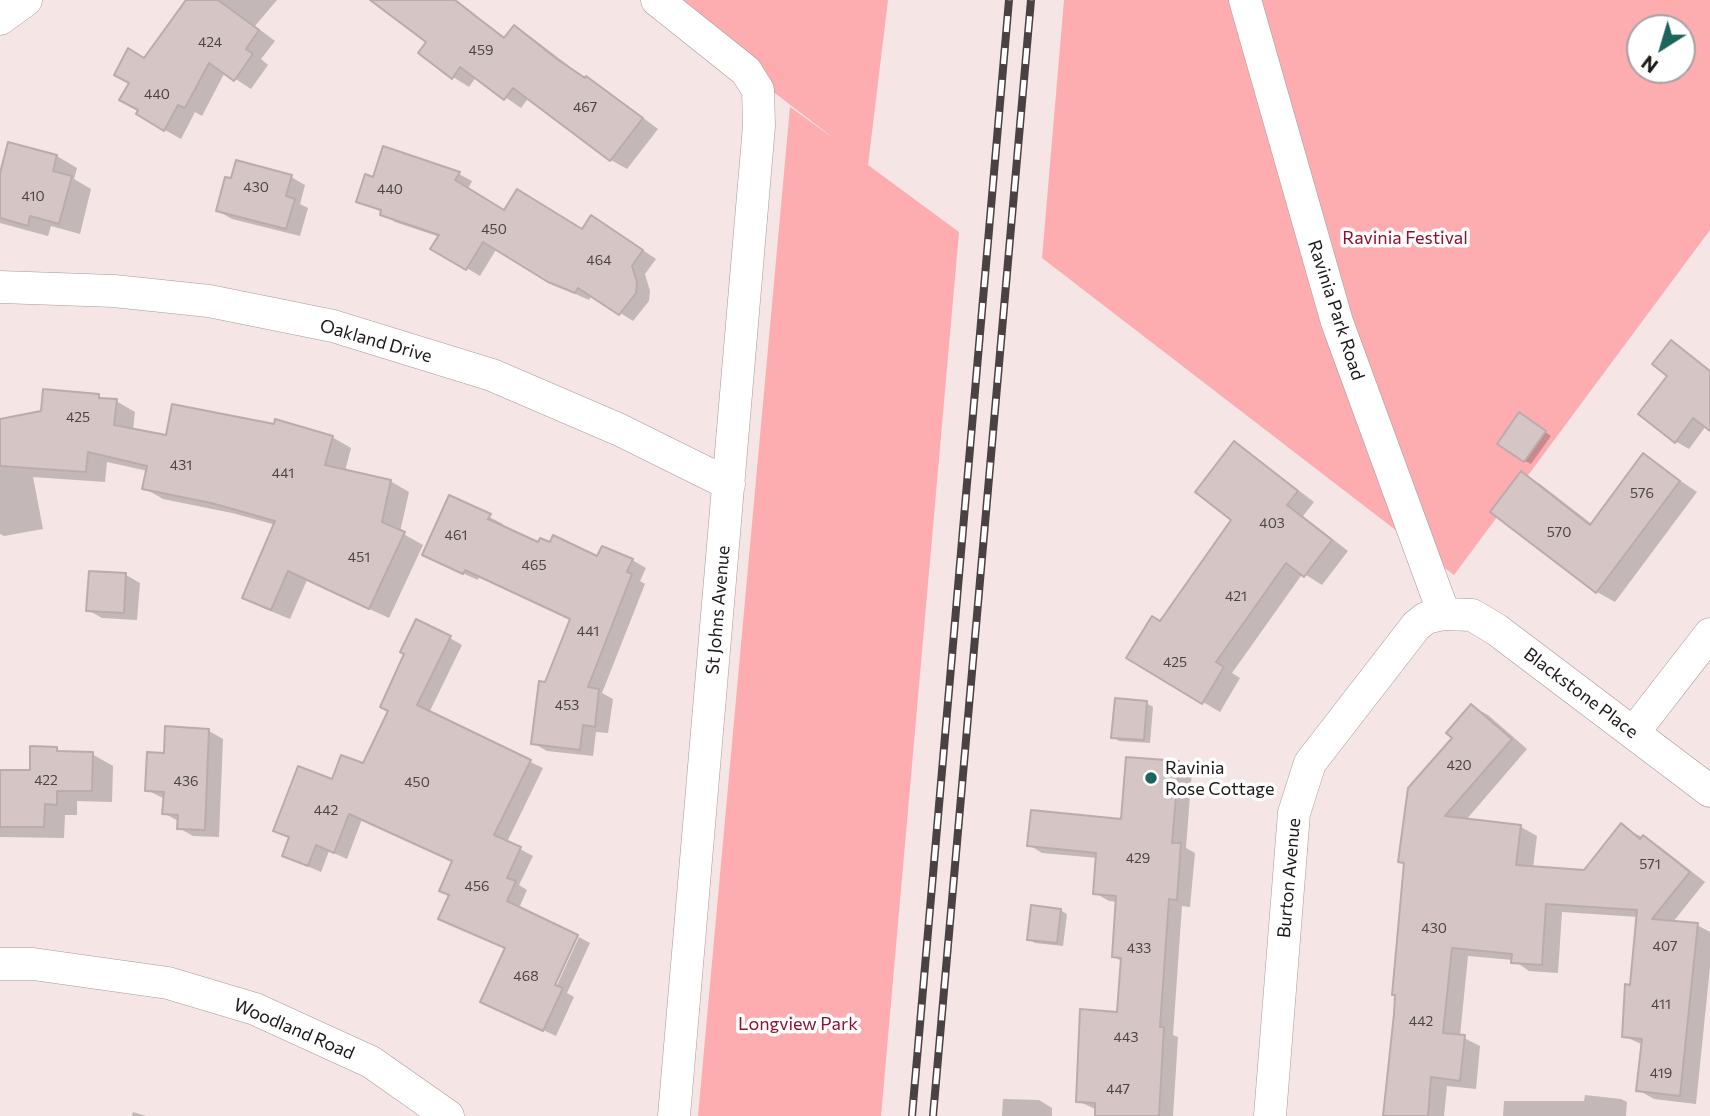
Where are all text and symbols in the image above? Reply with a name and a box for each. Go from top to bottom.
north arrow [1626,14,1696,84]
house number: 424 [198,34,222,50]
house number: 459 [469,42,493,58]
text: N [1637,51,1662,78]
house number: 440 [144,86,170,102]
house number: 467 [573,99,597,115]
house number: 430 [243,179,269,195]
house number: 440 [377,181,403,197]
house number: 410 [21,188,45,204]
house number: 450 [481,221,507,237]
park label: Ravinia Festival [1342,227,1468,249]
street label: Ravinia Park Road [1303,237,1369,383]
house number: 464 [586,252,612,268]
street label: Oakland Drive [318,315,434,367]
house number: 425 [66,409,90,425]
house number: 431 [170,457,192,473]
house number: 441 [272,465,294,481]
house number: 576 [1630,485,1654,501]
house number: 403 [1259,515,1285,531]
house number: 570 [1547,524,1571,540]
house number: 461 [445,527,467,543]
street label: St Johns Avenue [702,545,734,675]
house number: 451 [348,549,370,565]
house number: 465 [522,557,546,573]
house number: 421 [1225,588,1247,604]
house number: 441 [577,623,599,639]
street label: Blackstone Place [1520,643,1642,743]
house number: 425 [1163,654,1187,670]
house number: 453 [555,697,579,713]
place label: Ravinia Rose Cottage [1165,757,1274,800]
house number: 420 [1446,757,1472,773]
marker: Ravinia Rose Cottage [1143,770,1159,786]
house number: 422 [34,772,58,788]
house number: 436 [174,773,198,789]
house number: 450 [404,774,430,790]
house number: 442 [314,802,338,818]
street label: Burton Avenue [1273,817,1305,939]
house number: 429 [1126,850,1150,866]
house number: 571 [1639,856,1661,872]
house number: 456 [465,878,489,894]
house number: 430 [1421,920,1447,936]
house number: 407 [1653,938,1677,954]
house number: 433 [1127,940,1151,956]
house number: 468 [513,968,539,984]
street label: Woodland Road [230,994,358,1064]
house number: 411 [1651,996,1671,1012]
park label: Longview Park [738,1013,858,1035]
house number: 442 [1409,1013,1433,1029]
house number: 443 [1114,1029,1138,1045]
house number: 419 [1650,1065,1672,1081]
house number: 447 [1106,1081,1130,1097]

